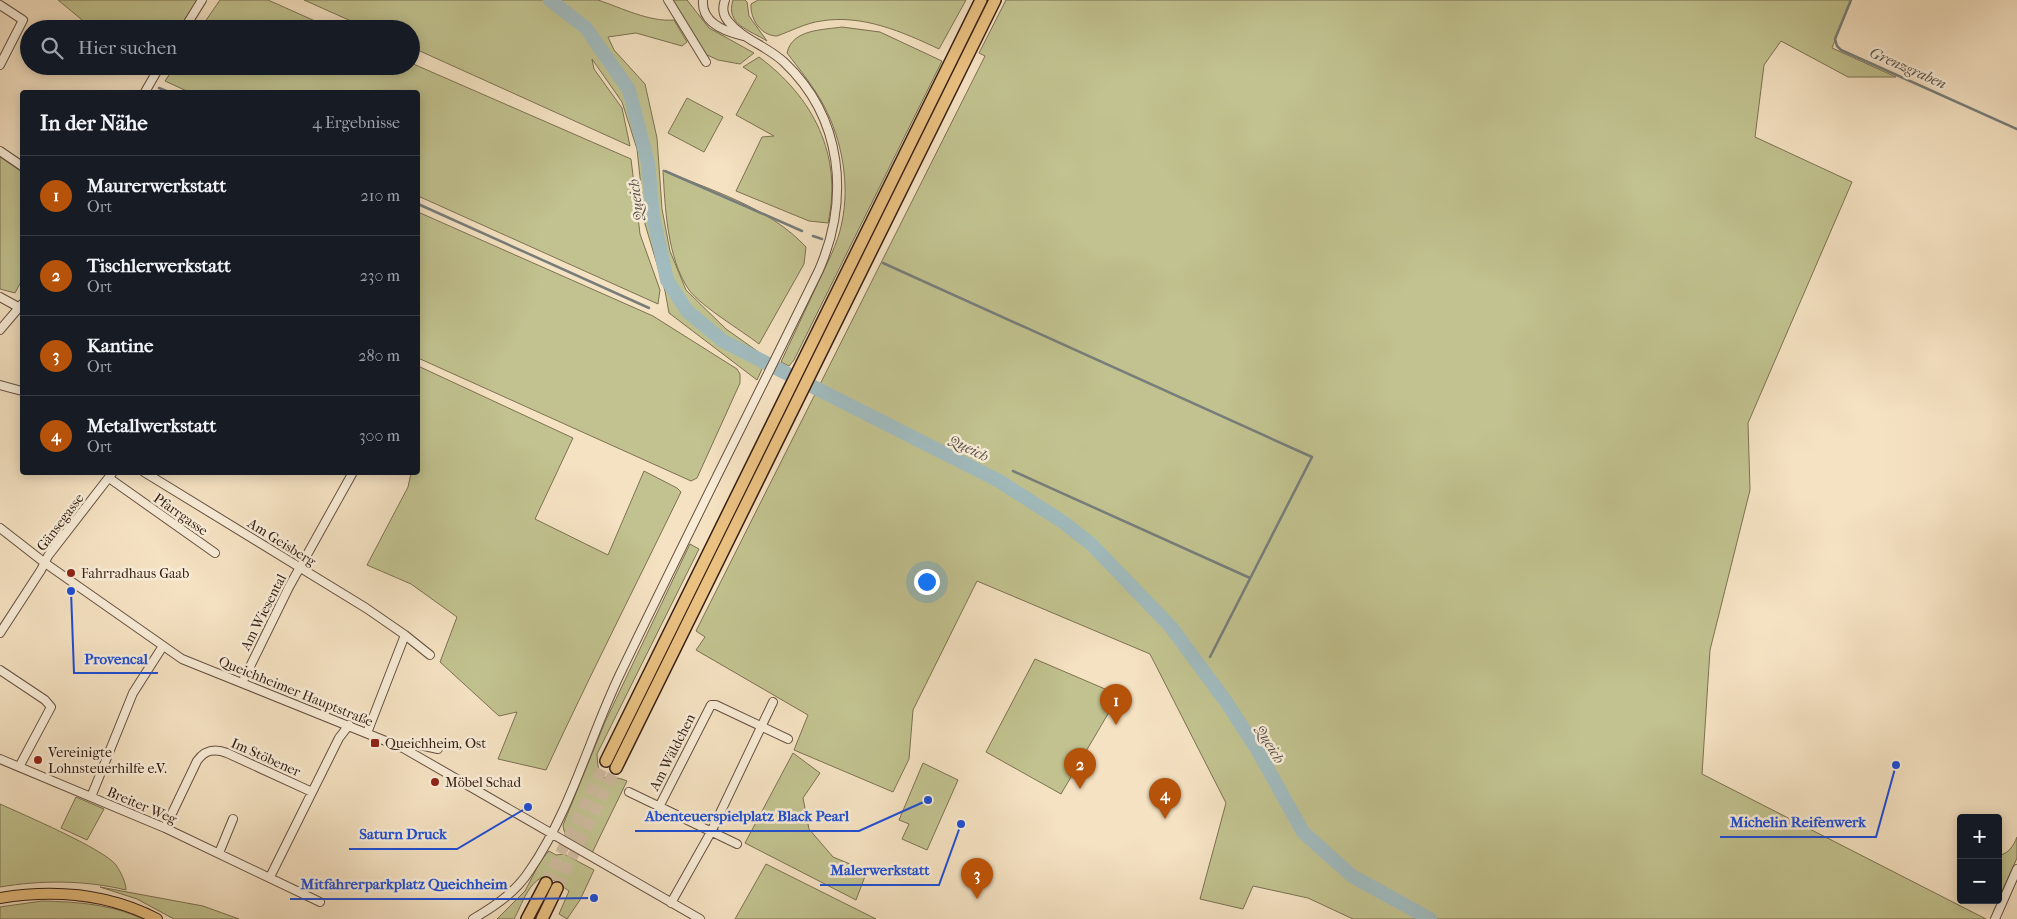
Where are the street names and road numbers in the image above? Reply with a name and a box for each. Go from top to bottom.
street label: Pfarrgasse [150,489,211,539]
street label: Gänsegasse [33,490,88,555]
street label: Am Geisberg [244,514,320,570]
street label: Am Wiesental [236,571,290,654]
street label: Queichheimer Hauptstraße [216,653,376,730]
street label: Am Wäldchen [645,711,699,794]
street label: Im Stöbener [228,735,303,780]
street label: Breiter Weg [104,783,180,828]

